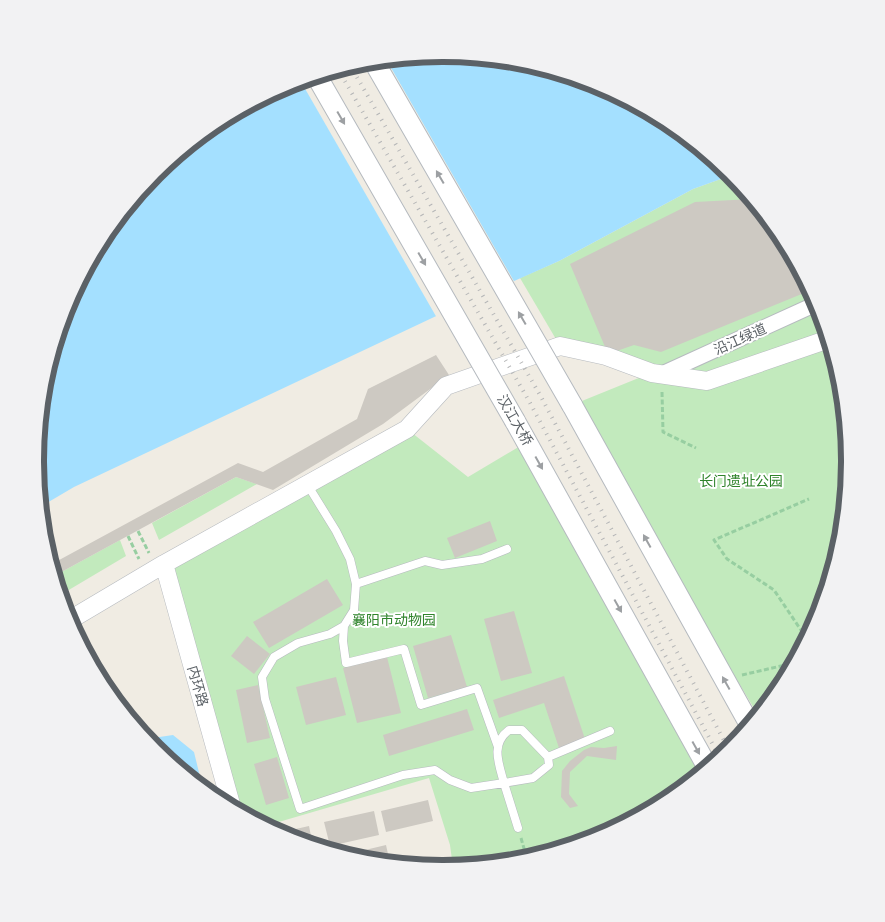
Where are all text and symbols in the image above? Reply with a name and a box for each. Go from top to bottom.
one-way arrow [336,111,345,124]
one-way arrow [436,170,445,183]
one-way arrow [417,252,426,265]
one-way arrow [517,311,526,324]
street label: 沿江绿道 [711,319,769,358]
street label: 汉江大桥 [494,391,537,448]
one-way arrow [535,456,543,471]
park label: 长门遗址公园 [699,472,783,489]
one-way arrow [643,534,652,547]
one-way arrow [613,599,622,612]
park label: 襄阳市动物园 [352,611,436,628]
street label: 内环路 [185,663,212,708]
one-way arrow [722,676,731,689]
one-way arrow [692,741,701,754]

